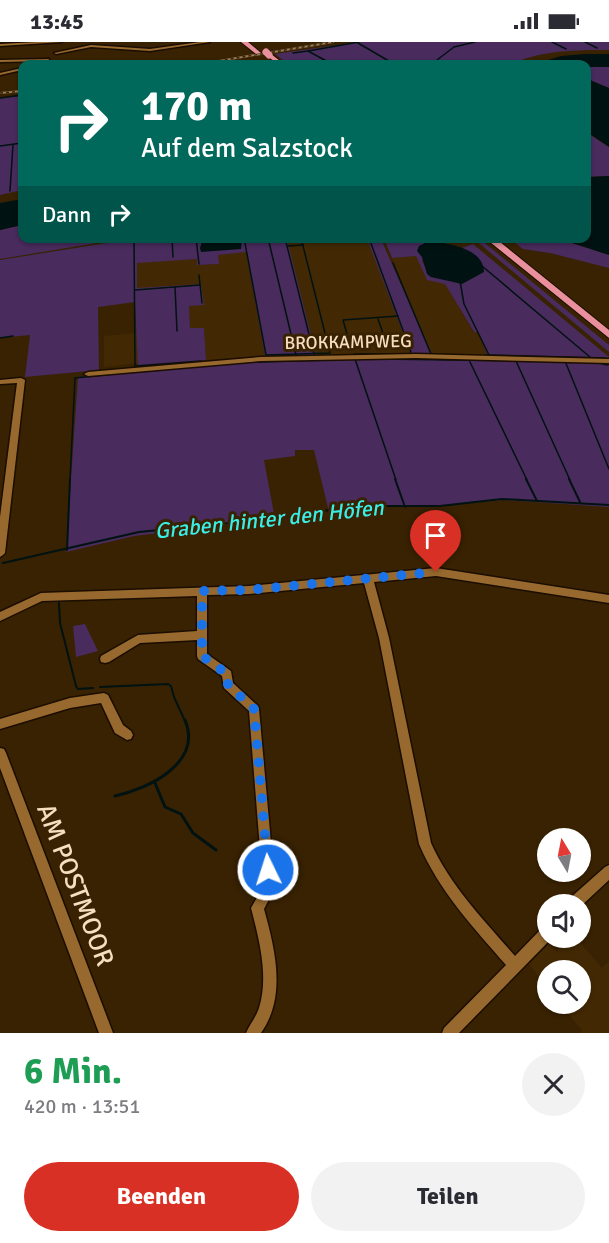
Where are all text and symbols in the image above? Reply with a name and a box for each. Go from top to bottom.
text: 13:45 [30,8,84,35]
text: 170 m [141,81,252,132]
icon: right [42,84,120,162]
text: Auf dem Salzstock [141,132,353,165]
icon: right [103,198,136,231]
text: Dann [42,201,91,228]
street label: BROKKAMPWEG [284,330,412,354]
water label: Graben hinter den Höfen [153,493,386,544]
pin [410,510,461,572]
icon: arrive [419,519,452,552]
street label: AM POSTMOOR [29,799,121,971]
north arrow [537,828,591,882]
map controls [537,828,591,1014]
position arrow [236,838,300,902]
button: sound [537,894,591,948]
button: search [537,960,591,1014]
text: 6 Min. [24,1049,122,1094]
button: close [522,1053,585,1116]
text: 420 m · 13:51 [24,1094,140,1119]
button: Beenden [24,1162,299,1231]
button: Teilen [311,1162,585,1231]

